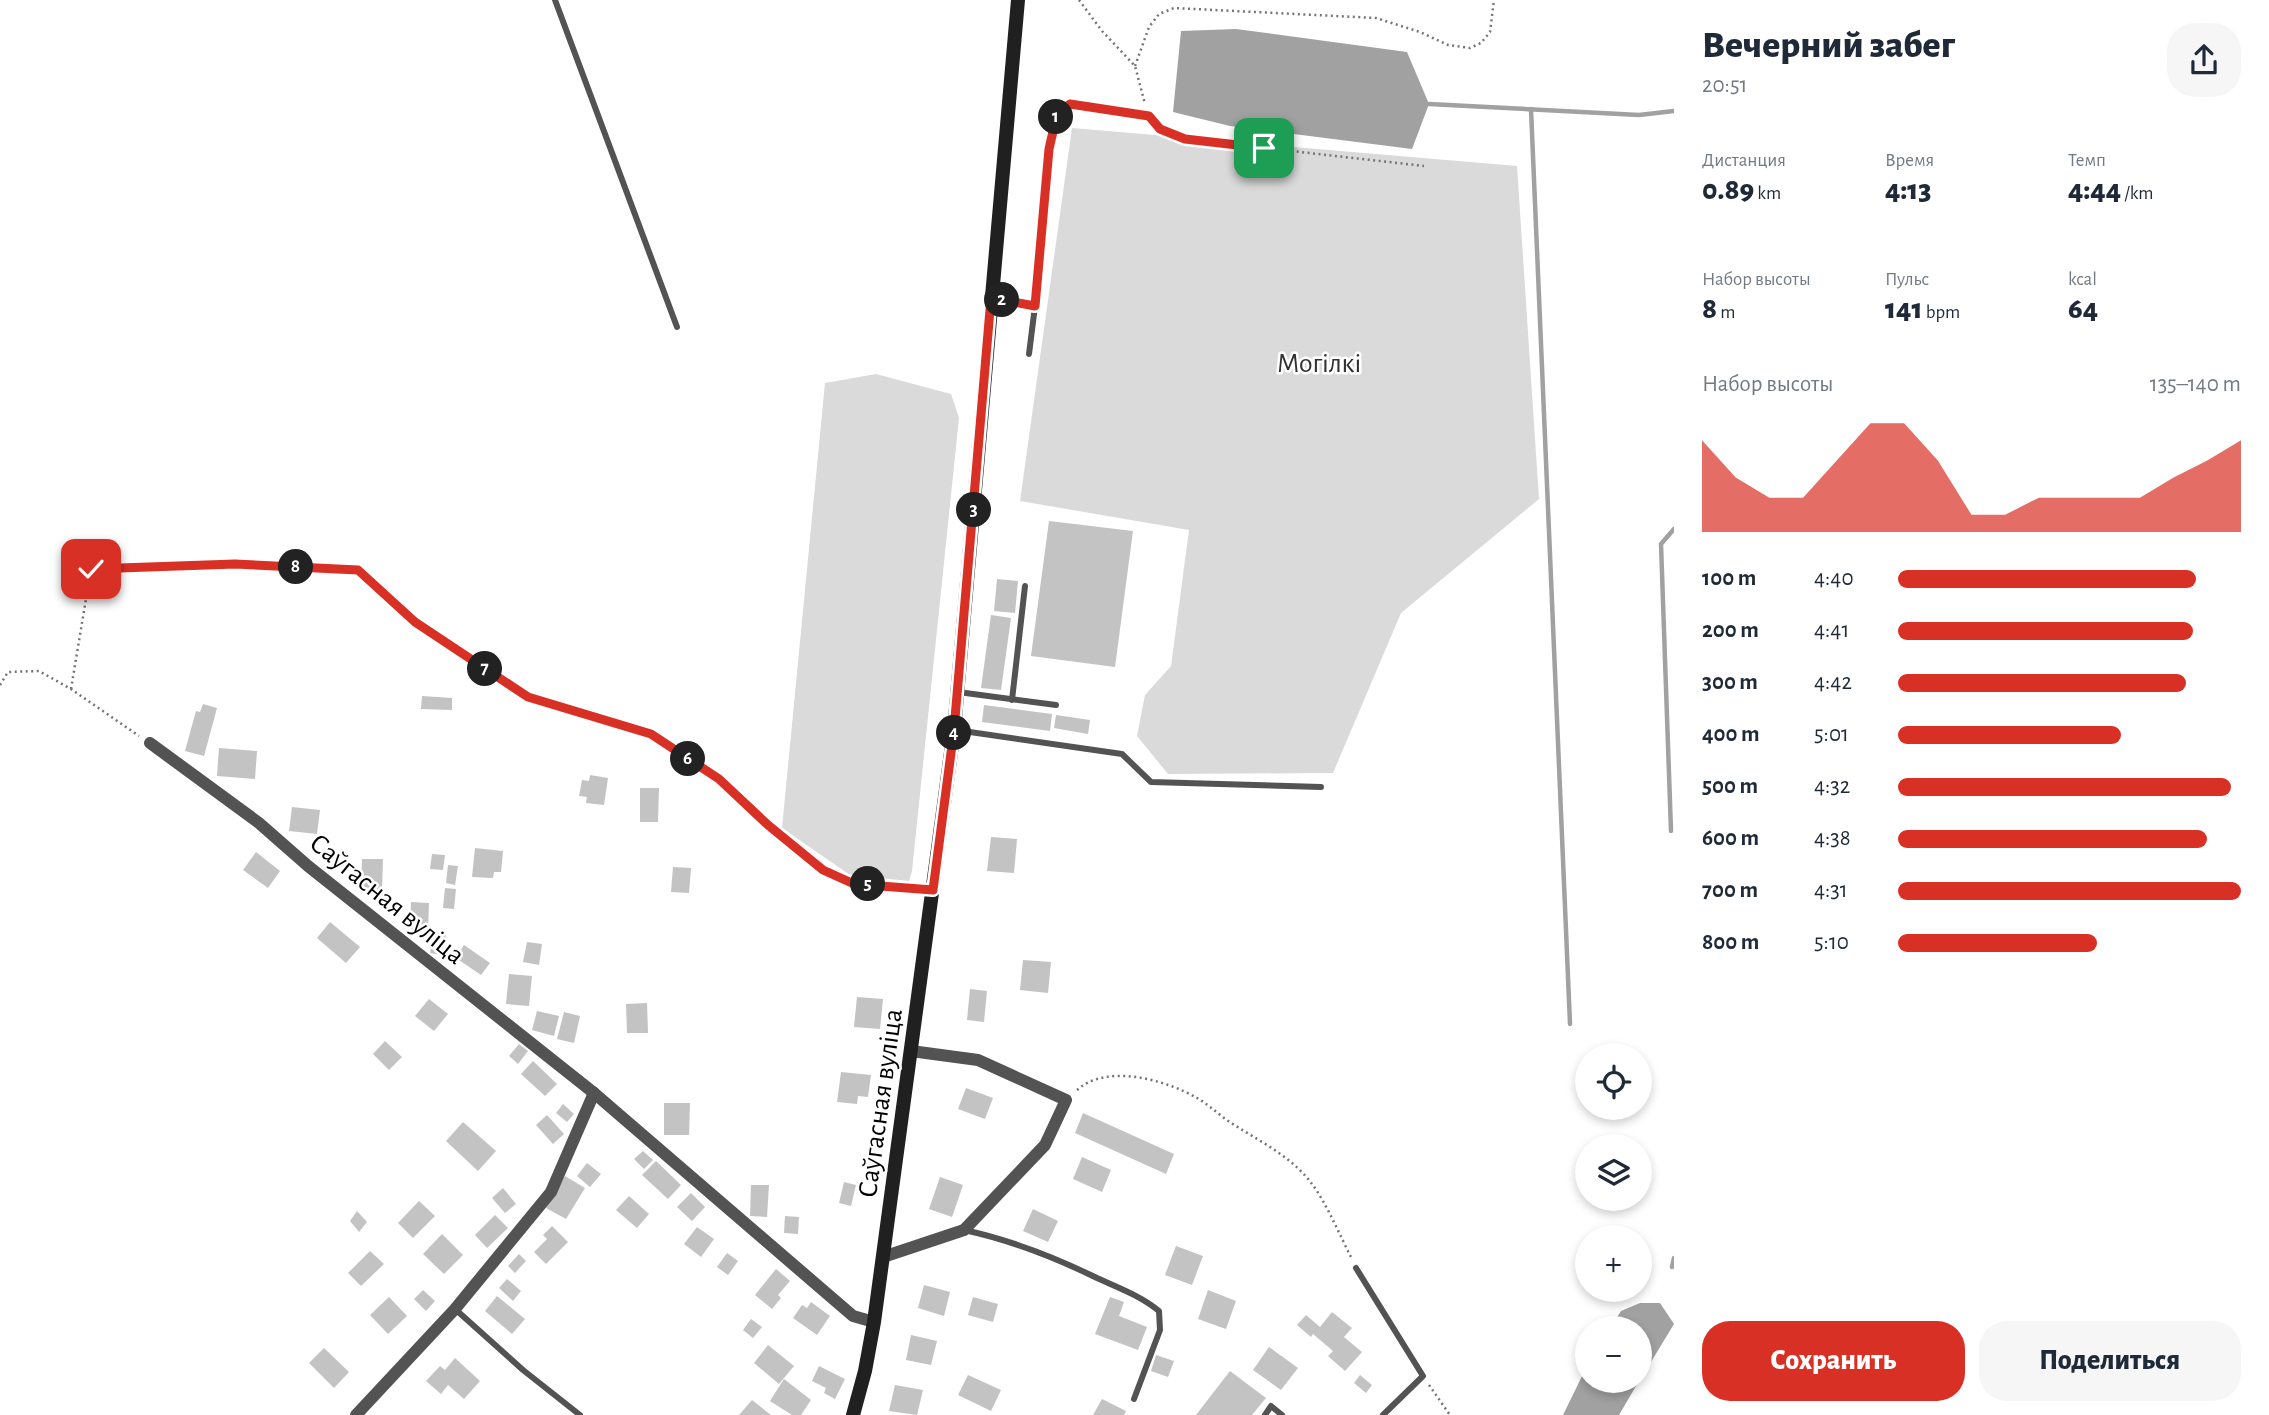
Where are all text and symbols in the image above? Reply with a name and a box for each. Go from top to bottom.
button: share [2167,23,2241,97]
text: Вечерний забег [1702,27,1955,65]
text: 20:51 [1702,74,1747,97]
pin: 1 [1038,100,1074,134]
text: 1 [1052,107,1059,126]
pin [1234,118,1294,178]
icon: arrive [1245,129,1283,167]
text: Дистанция [1702,151,1786,170]
text: Время [1885,151,1934,170]
text: Темп [2068,151,2106,170]
text: 0.89 [1702,175,1754,205]
text: 4:13 [1885,175,1932,205]
text: 4:44 [2068,175,2121,205]
text: km [1754,184,1781,203]
text: /km [2121,184,2154,203]
text: Набор высоты [1702,270,1811,289]
text: Пульс [1885,270,1929,289]
text: kcal [2068,270,2097,289]
pin: 2 [984,282,1020,318]
text: 2 [997,290,1006,309]
text: 8 [1702,294,1717,324]
text: 141 [1885,294,1923,324]
text: 64 [2068,294,2098,324]
text: m [1717,303,1735,322]
text: bpm [1923,303,1960,322]
park label: Могілкі [1277,350,1361,378]
text: Набор высоты [1702,373,1834,396]
text: 135–140 m [2150,373,2241,396]
pin: 3 [956,492,992,528]
text: 3 [969,500,978,519]
pin [61,539,121,599]
icon: check [72,550,110,588]
pin: 8 [278,550,314,584]
text: 8 [291,557,300,576]
text: 100 m [1702,567,1756,590]
text: 4:40 [1814,567,1854,590]
text: 200 m [1702,619,1759,642]
text: 4:41 [1814,619,1849,642]
pin: 7 [468,652,503,686]
text: 7 [480,659,489,678]
text: 300 m [1702,671,1758,694]
text: 4:42 [1814,671,1852,694]
pin: 4 [936,716,972,750]
text: 4 [949,723,958,742]
text: 400 m [1702,723,1760,746]
text: 5:01 [1814,723,1849,746]
pin: 6 [670,742,706,776]
text: 6 [683,749,692,768]
text: 500 m [1702,775,1758,798]
text: 4:32 [1814,775,1850,798]
text: 600 m [1702,827,1759,850]
text: 4:38 [1814,827,1851,850]
street label: Саўгасная вуліца [304,829,470,970]
pin: 5 [850,866,886,902]
text: 5 [863,874,872,893]
text: 700 m [1702,879,1758,902]
text: 4:31 [1814,879,1848,902]
text: 800 m [1702,931,1759,954]
text: 5:10 [1814,931,1849,954]
street label: Саўгасная вуліца [854,1007,908,1199]
map controls [1575,1043,1652,1393]
button: locate [1575,1043,1652,1120]
button: layers [1575,1134,1652,1211]
button: + [1575,1225,1652,1302]
button: − [1575,1316,1652,1393]
button: Сохранить [1702,1321,1965,1401]
button: Поделиться [1979,1321,2241,1401]

